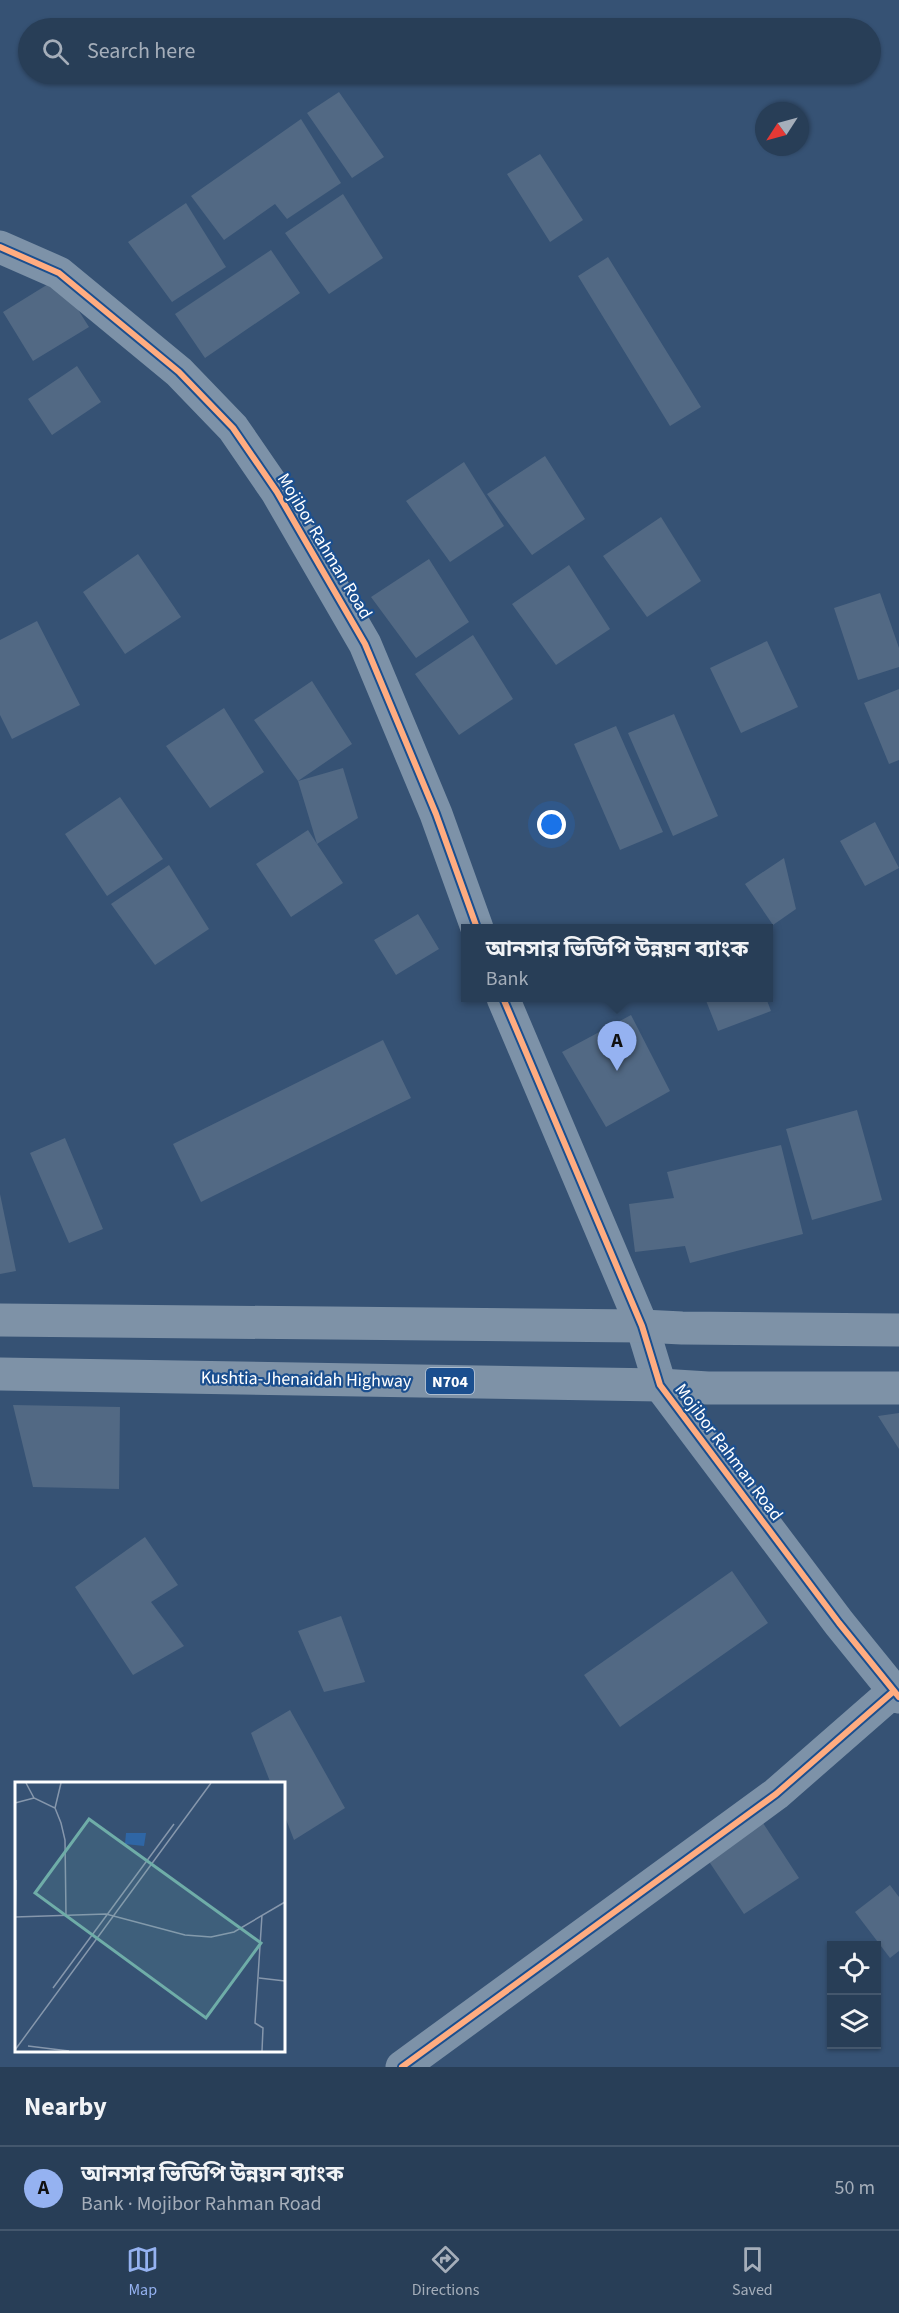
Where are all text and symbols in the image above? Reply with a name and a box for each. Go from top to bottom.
search box [18,18,881,84]
icon: search [39,35,72,68]
text: Search here [87,35,195,67]
north arrow [755,102,809,156]
street label: Mojibor Rahman Road [271,469,378,624]
your location [537,810,566,839]
popup [461,924,773,1002]
text: আনসার ভিডিপি উন্নয়ন ব্যাংক [486,933,748,965]
text: Bank [486,965,528,993]
pin: A [598,1022,636,1071]
street label: Kushtia-Jhenaidah Highway [201,1365,412,1394]
road number: N704 [426,1368,474,1394]
street label: Mojibor Rahman Road [669,1378,789,1526]
inset map [15,1782,285,2052]
map controls [827,1941,881,2049]
button: locate [827,1941,881,1995]
button: layers [827,1995,881,2049]
text: Nearby [24,2088,107,2125]
text: আনসার ভিডিপি উন্নয়ন ব্যাংক [81,2158,344,2190]
text: A [38,2174,49,2202]
text: 50 m [835,2174,875,2202]
text: Bank · Mojibor Rahman Road [81,2190,322,2218]
tab: Map [126,2243,159,2301]
tab: Directions [412,2243,479,2301]
tab: Saved [732,2243,773,2301]

